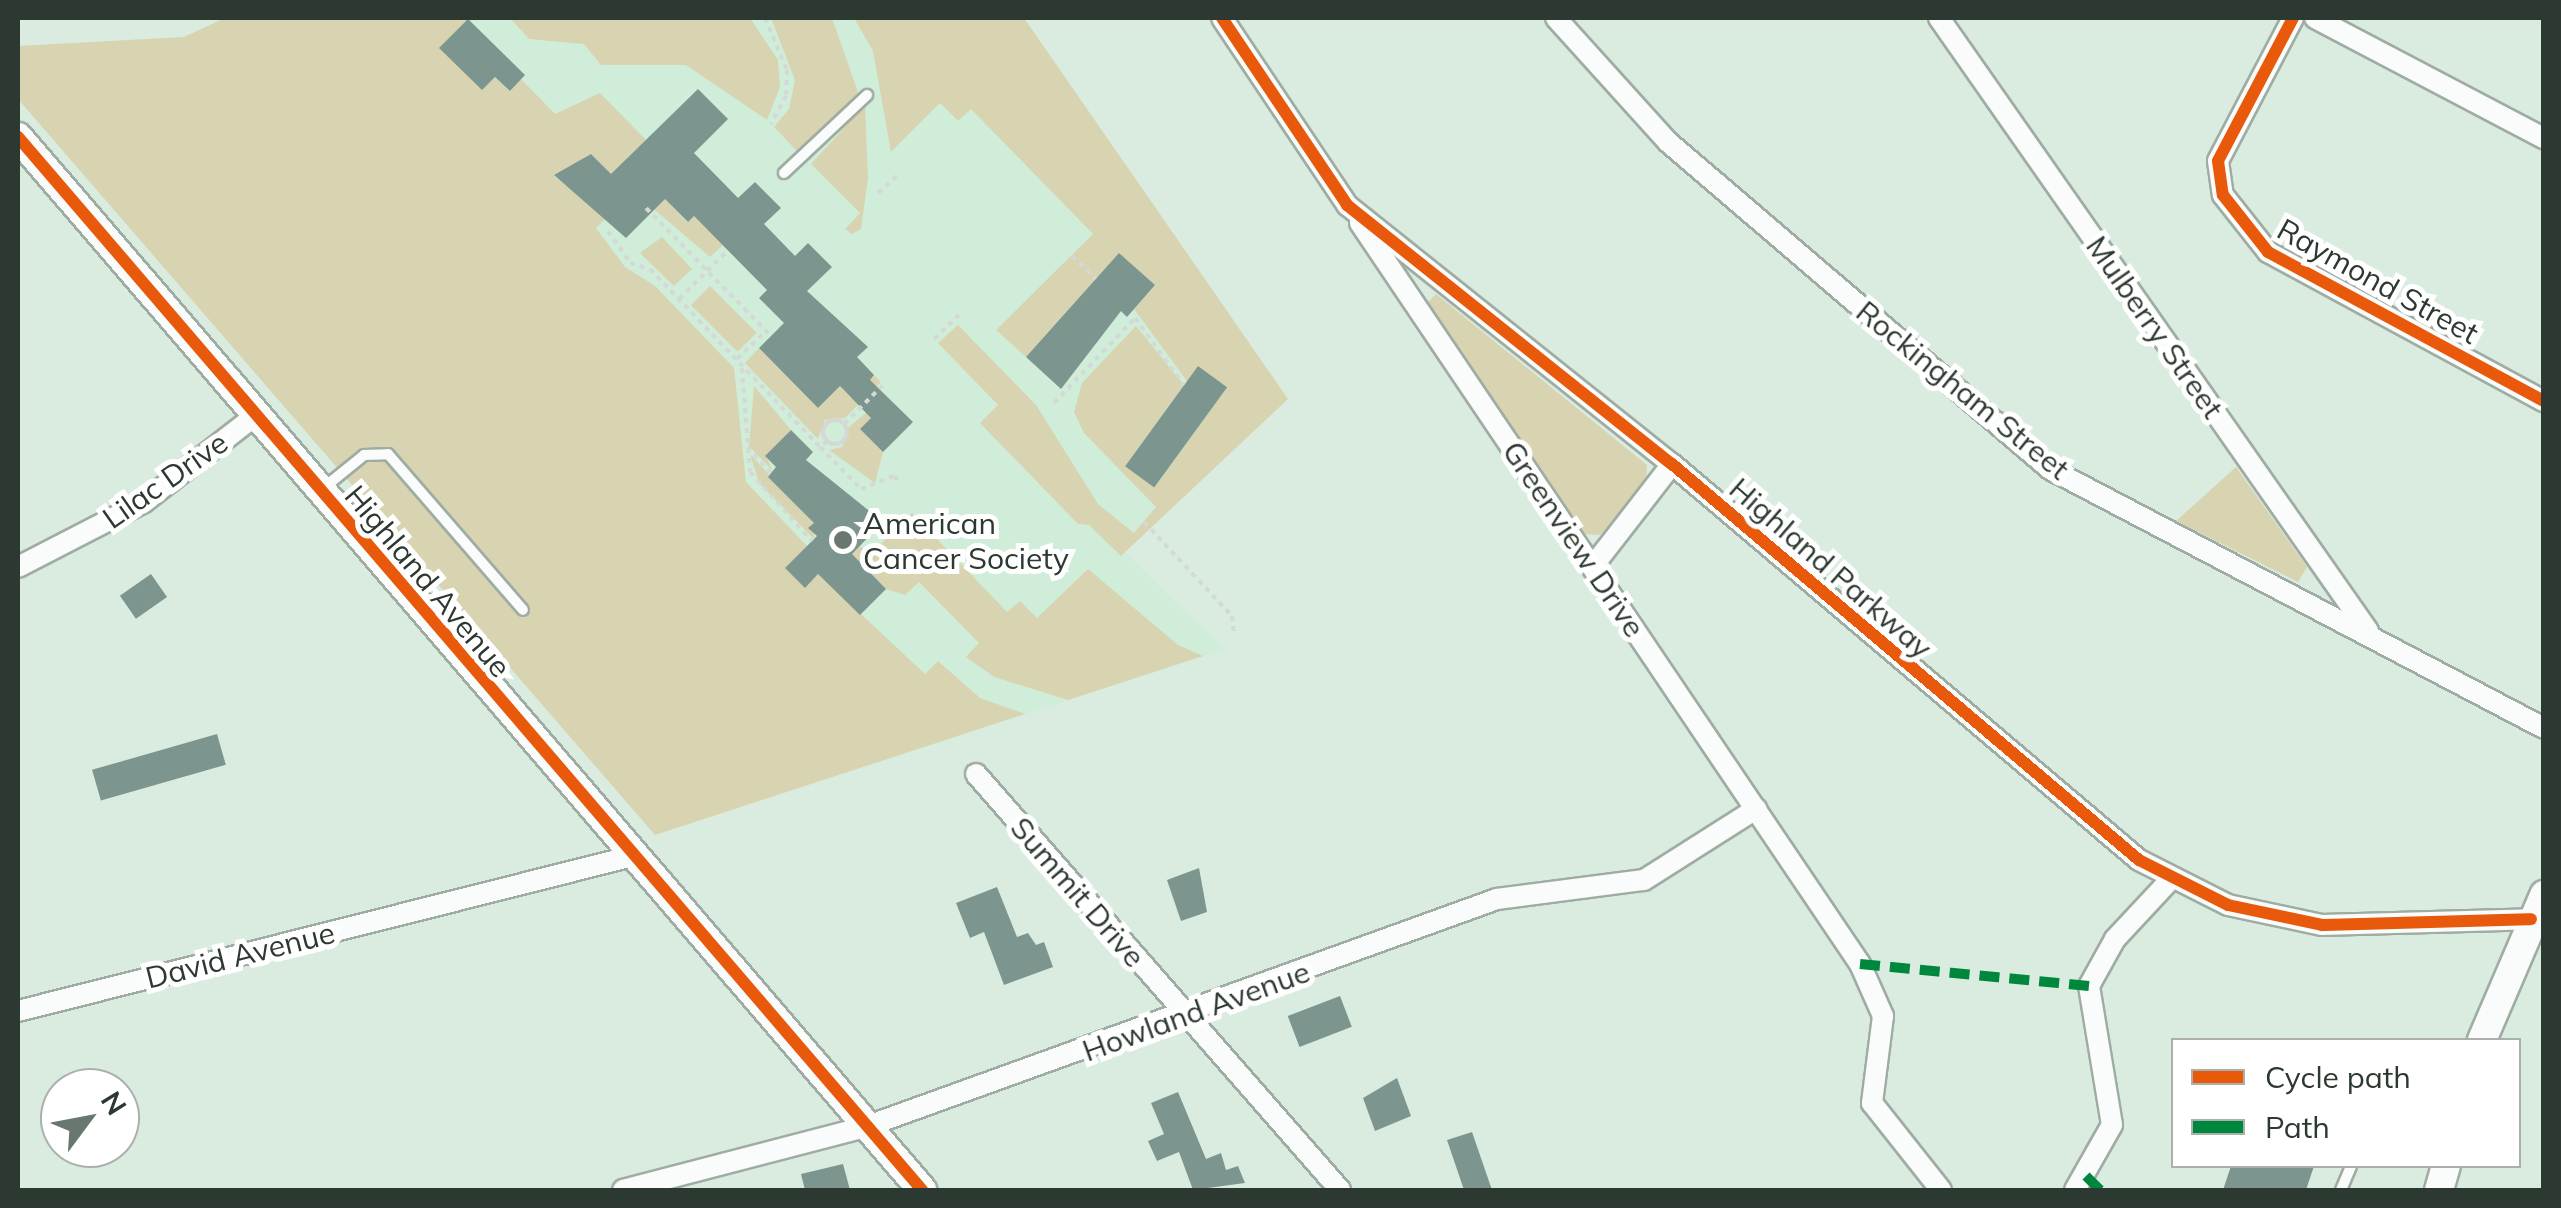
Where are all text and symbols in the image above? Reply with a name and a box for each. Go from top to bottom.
street label: Raymond Street [2271,211,2485,351]
street label: Mulberry Street [2079,229,2231,425]
street label: Rockingham Street [1849,293,2077,487]
street label: Lilac Drive [96,424,234,536]
street label: Greenview Drive [1495,434,1653,644]
street label: Highland Parkway [1722,470,1940,666]
street label: Highland Avenue [337,478,519,684]
place label: American Cancer Society [863,505,1069,576]
marker: American Cancer Society [832,529,854,551]
street label: Summit Drive [1003,810,1153,974]
street label: David Avenue [142,914,338,996]
street label: Howland Avenue [1078,953,1314,1069]
legend [2171,1038,2521,1168]
text: Cycle path [2265,1058,2411,1096]
north arrow [40,1068,140,1168]
text: N [94,1085,135,1121]
text: Path [2265,1108,2330,1146]

